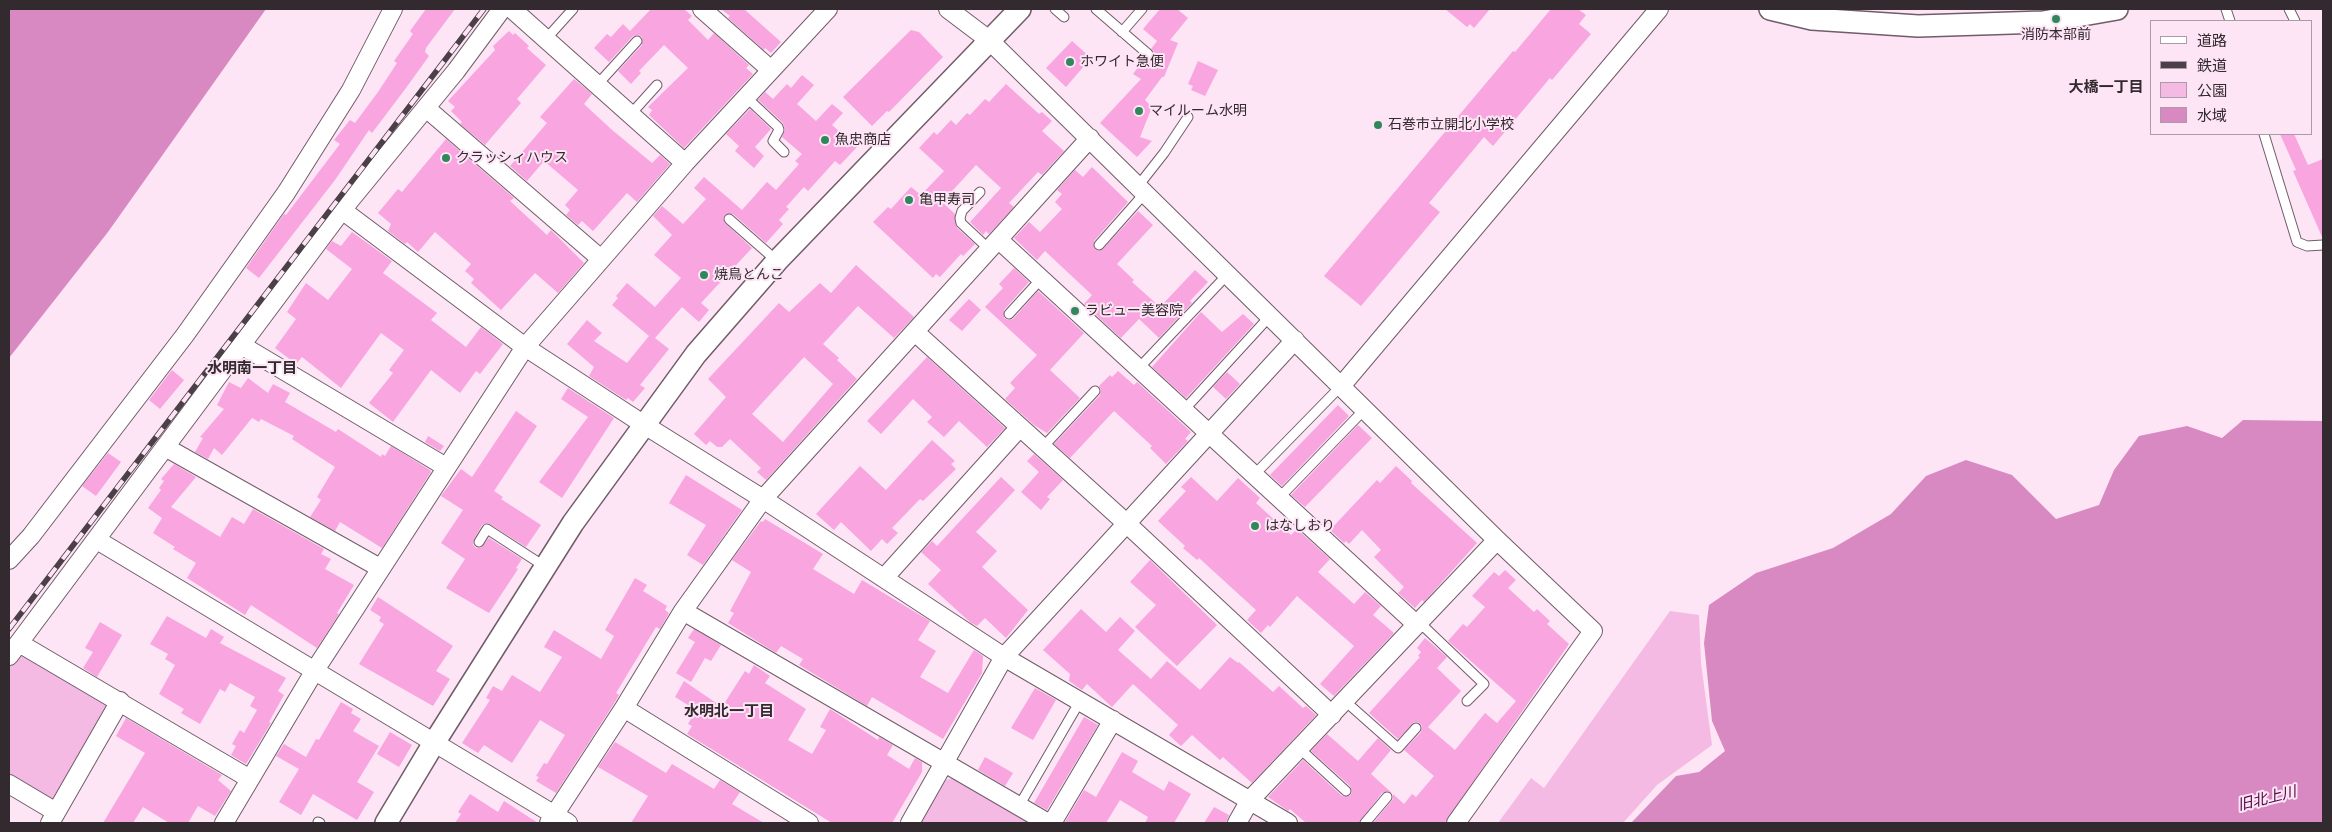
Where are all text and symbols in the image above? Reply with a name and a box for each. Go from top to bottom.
marker: 消防本部前 [2050,13,2062,25]
legend [2150,20,2312,135]
place label: 消防本部前 [2021,27,2091,43]
text: 道路 [2197,31,2227,50]
place label: ホワイト急便 [1080,54,1164,70]
marker: ホワイト急便 [1064,56,1076,68]
text: 鉄道 [2197,56,2227,75]
district label: 大橋一丁目 [2069,79,2143,97]
text: 公園 [2197,81,2227,100]
place label: マイルーム水明 [1149,103,1247,119]
marker: マイルーム水明 [1133,105,1145,117]
text: 水域 [2197,106,2227,125]
place label: 石巻市立開北小学校 [1388,117,1514,133]
marker: 石巻市立開北小学校 [1372,119,1384,131]
place label: 魚忠商店 [835,132,891,148]
marker: 魚忠商店 [819,134,831,146]
place label: クラッシィハウス [456,150,568,166]
marker: クラッシィハウス [440,152,452,164]
place label: 亀甲寿司 [919,192,975,208]
marker: 亀甲寿司 [903,194,915,206]
place label: 焼鳥とんこ [714,267,784,283]
marker: 焼鳥とんこ [698,269,710,281]
place label: ラビュー美容院 [1085,303,1183,319]
marker: ラビュー美容院 [1069,305,1081,317]
district label: 水明南一丁目 [207,360,297,378]
place label: はなしおり [1265,518,1335,534]
marker: はなしおり [1249,520,1261,532]
district label: 水明北一丁目 [684,703,774,721]
water label: 旧北上川 [2236,783,2298,815]

